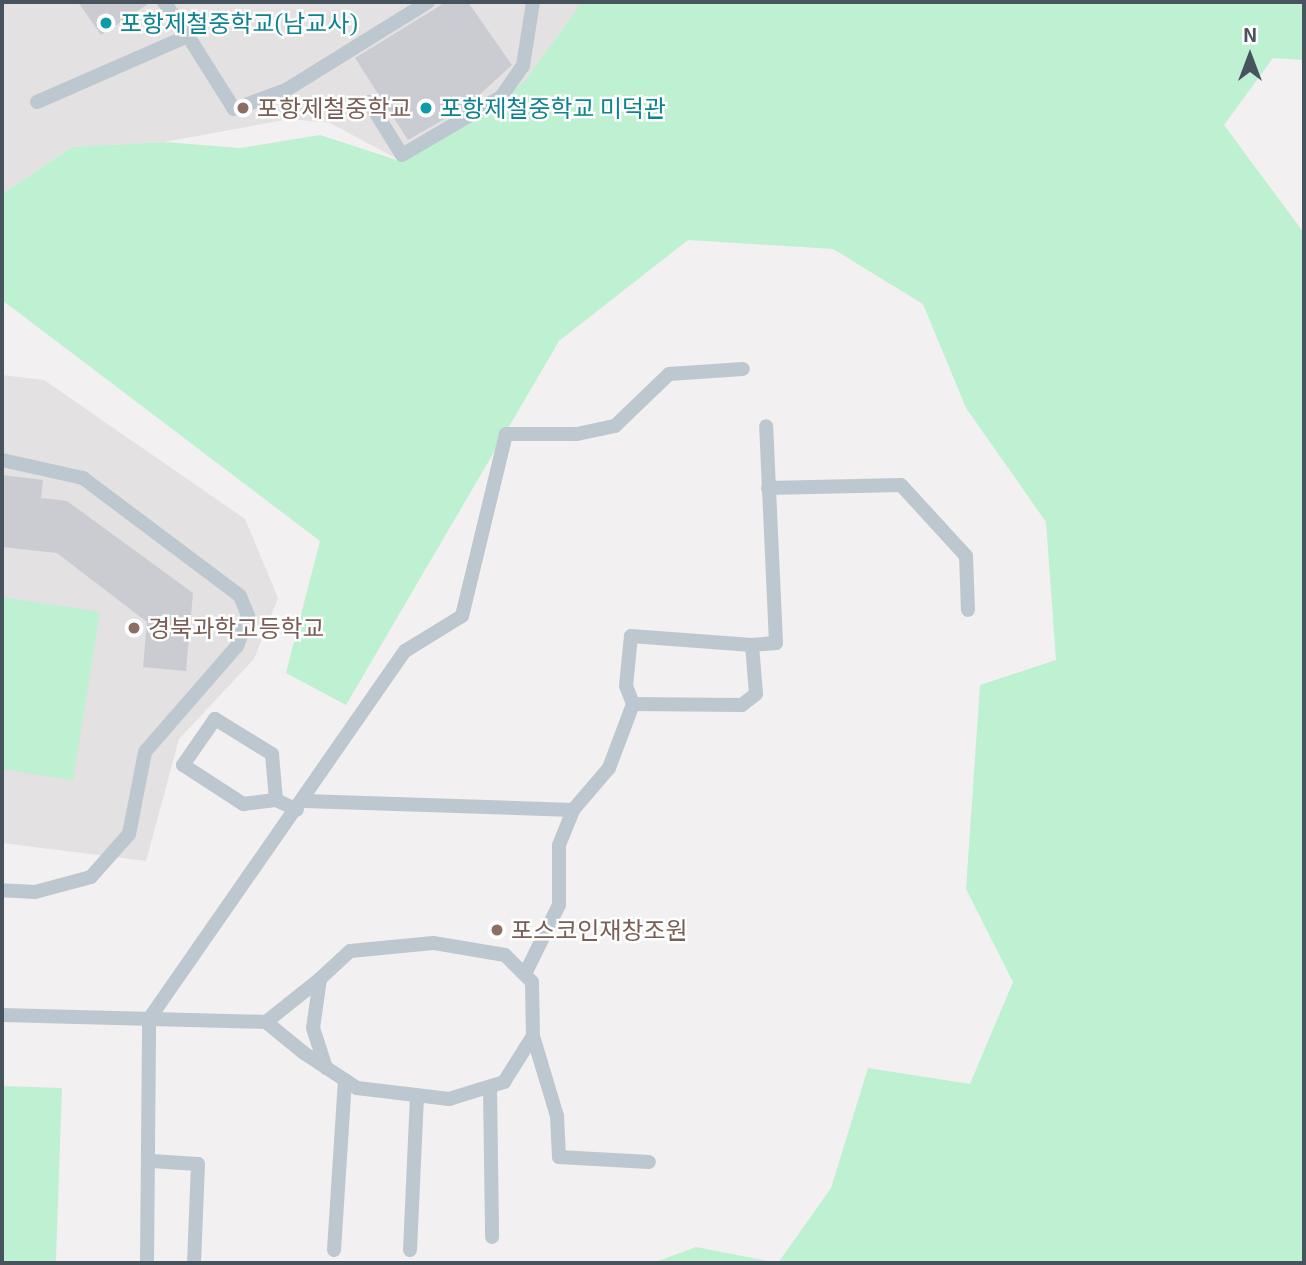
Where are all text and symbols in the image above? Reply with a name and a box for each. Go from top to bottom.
place label: 포항제철중학교(남교사) [120,9,358,37]
marker: 포항제철중학교(남교사) [98,15,114,31]
north arrow [1215,21,1285,91]
text: N [1243,23,1257,46]
place label: 포항제철중학교 [257,94,412,122]
place label: 포항제철중학교 미덕관 [440,94,666,122]
marker: 포항제철중학교 [235,100,251,116]
marker: 포항제철중학교 미덕관 [418,100,434,116]
place label: 경북과학고등학교 [148,614,325,642]
marker: 경북과학고등학교 [126,620,142,636]
place label: 포스코인재창조원 [511,916,688,944]
marker: 포스코인재창조원 [489,922,505,938]

